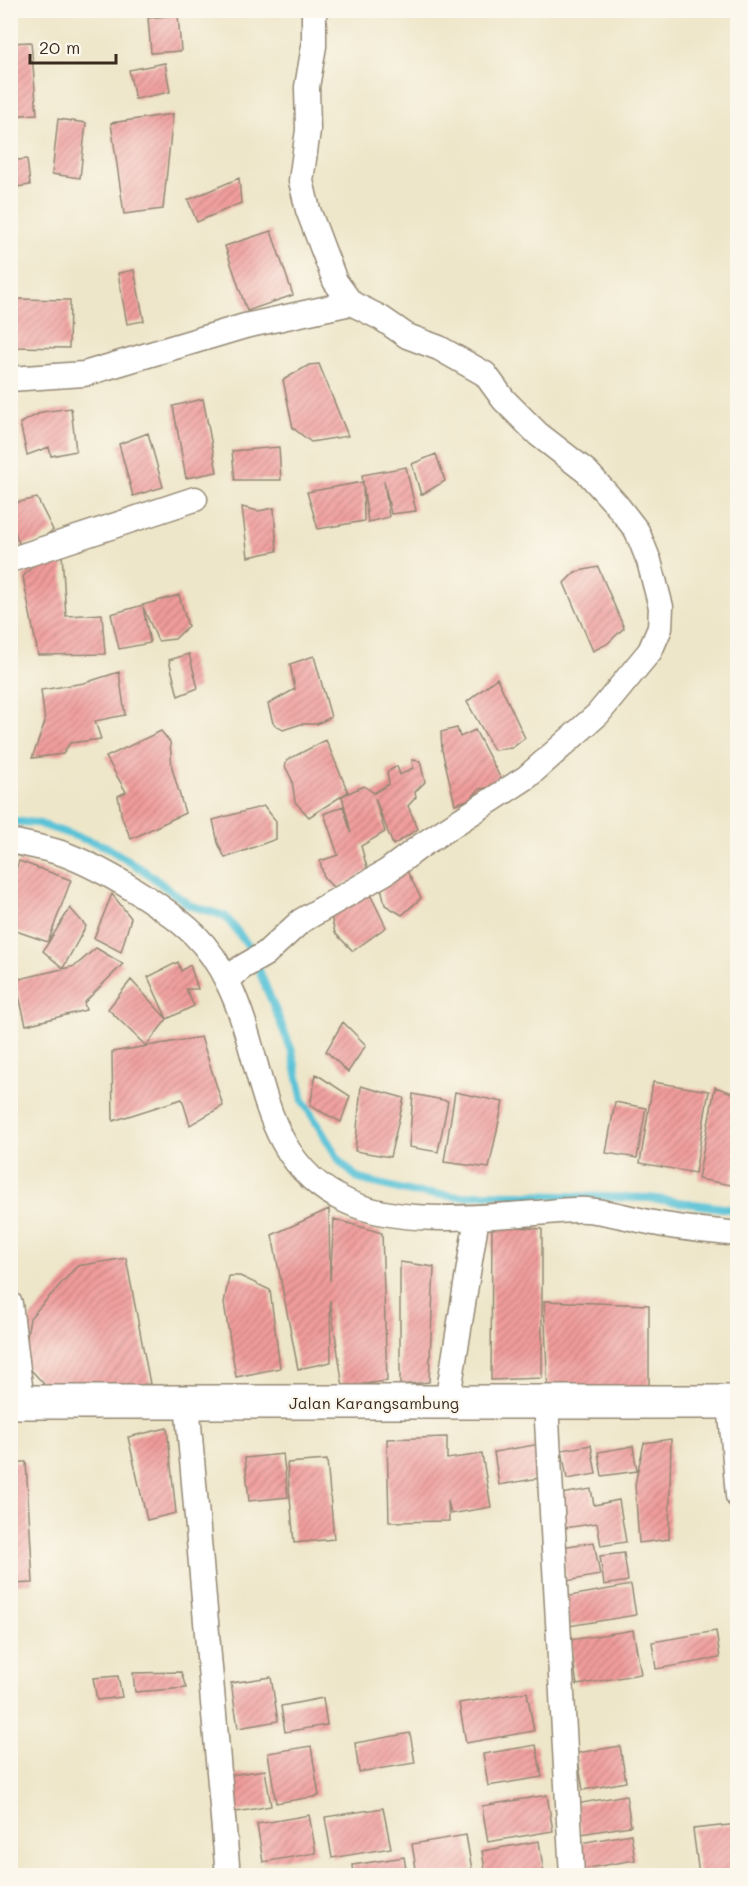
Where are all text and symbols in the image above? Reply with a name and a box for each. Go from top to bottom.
scale bar [30,27,116,65]
text: 20 m [39,35,80,59]
street label: Jalan Karangsambung [289,1392,459,1413]

